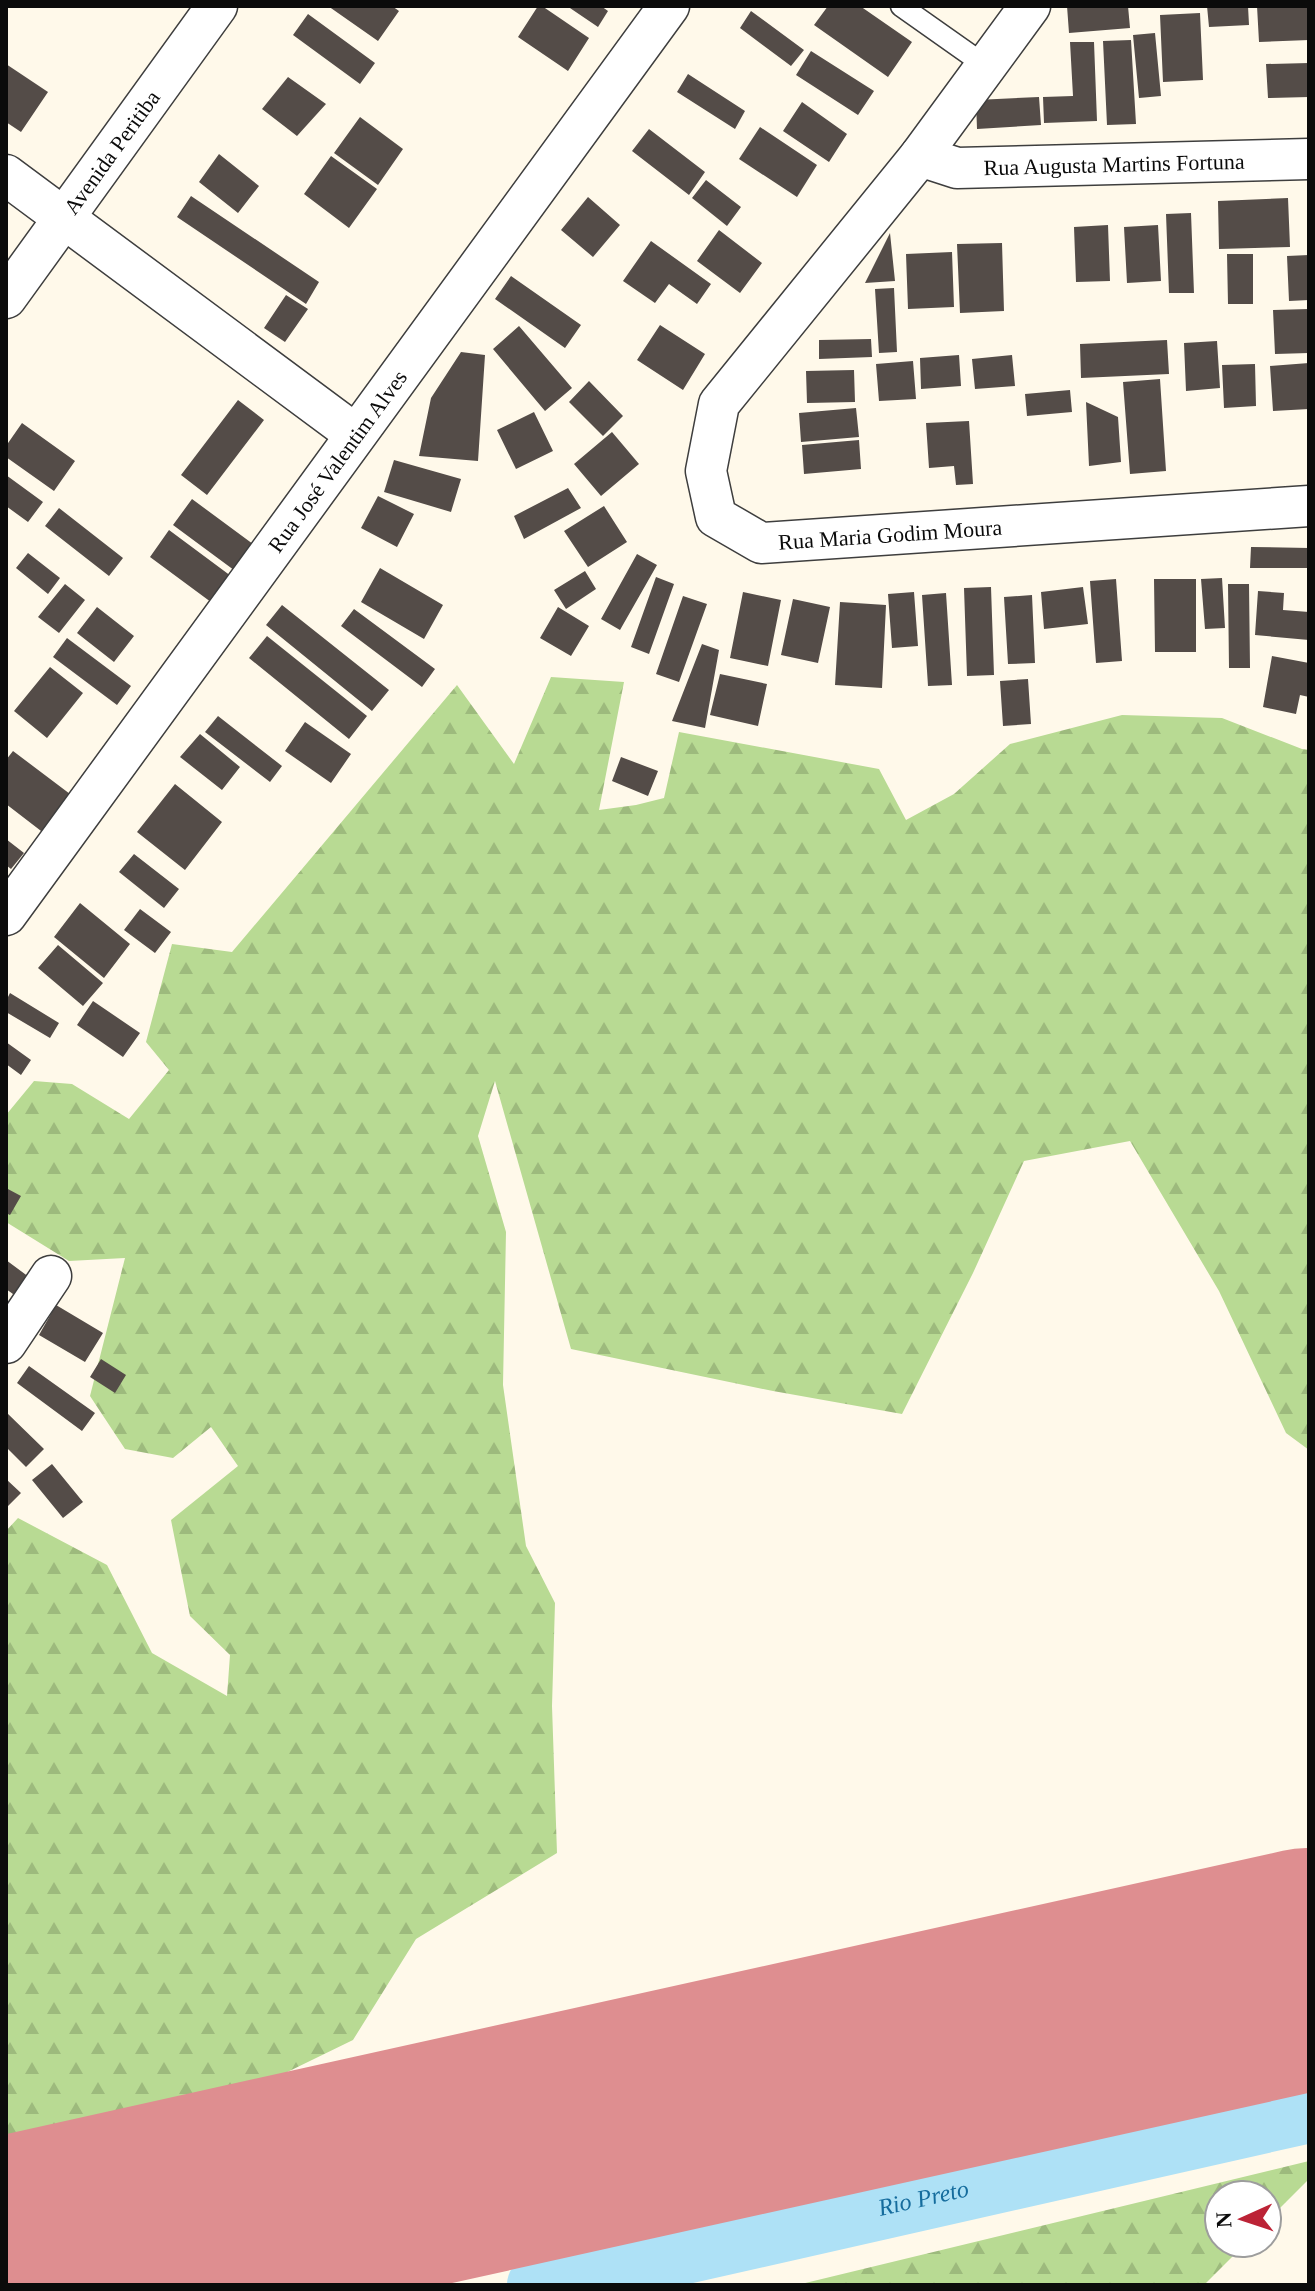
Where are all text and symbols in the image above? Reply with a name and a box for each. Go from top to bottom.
street label: Avenida Peritiba [59,85,165,219]
street label: Rua Augusta Martins Fortuna [983,149,1245,180]
street label: Rua José Valentim Alves [263,365,412,557]
street label: Rua Maria Godim Moura [777,515,1003,555]
water label: Rio Preto [875,2175,971,2221]
north arrow [1203,2179,1283,2259]
text: N [1211,2211,1236,2229]

